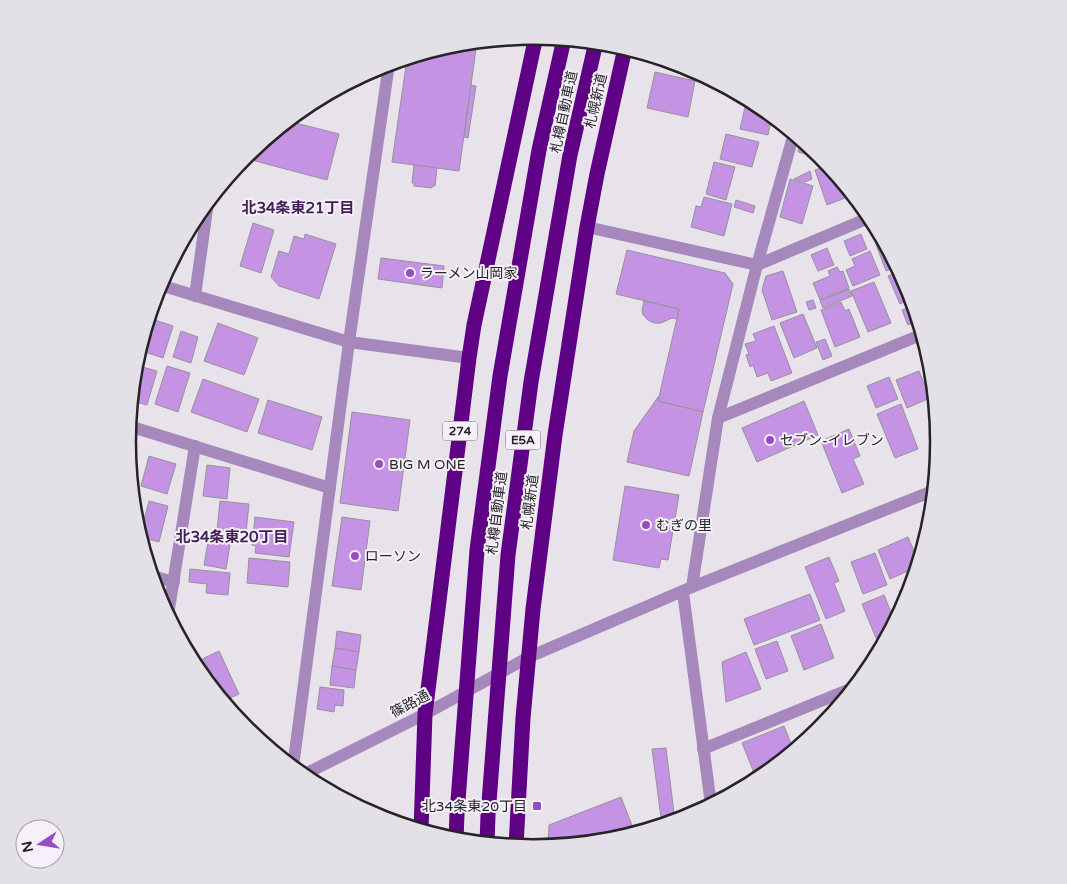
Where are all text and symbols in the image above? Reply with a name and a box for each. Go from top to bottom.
street label: 札樽自動車道 [547,69,581,155]
street label: 札幌新道 [581,72,611,130]
district label: 北34条東21丁目 [242,199,354,217]
place label: ラーメン山岡家 [420,265,517,282]
marker: ラーメン山岡家 [404,267,416,279]
road number: 274 [442,422,478,441]
road number: E5A [506,430,540,450]
place label: セブン-イレブン [780,432,884,449]
marker: セブン-イレブン [764,434,776,446]
place label: BIG M ONE [389,456,466,473]
marker: BIG M ONE [373,458,385,470]
street label: 札樽自動車道 [483,470,511,556]
street label: 札幌新道 [518,473,542,531]
place label: むぎの里 [656,517,712,534]
marker: むぎの里 [640,519,652,531]
district label: 北34条東20丁目 [176,528,288,546]
place label: ローソン [365,548,421,565]
marker: ローソン [349,550,361,562]
street label: 篠路通 [387,687,433,721]
place label: 北34条東20丁目 [422,798,527,815]
marker: 北34条東20丁目 [531,800,543,812]
north arrow [15,819,65,869]
text: N [18,839,37,854]

